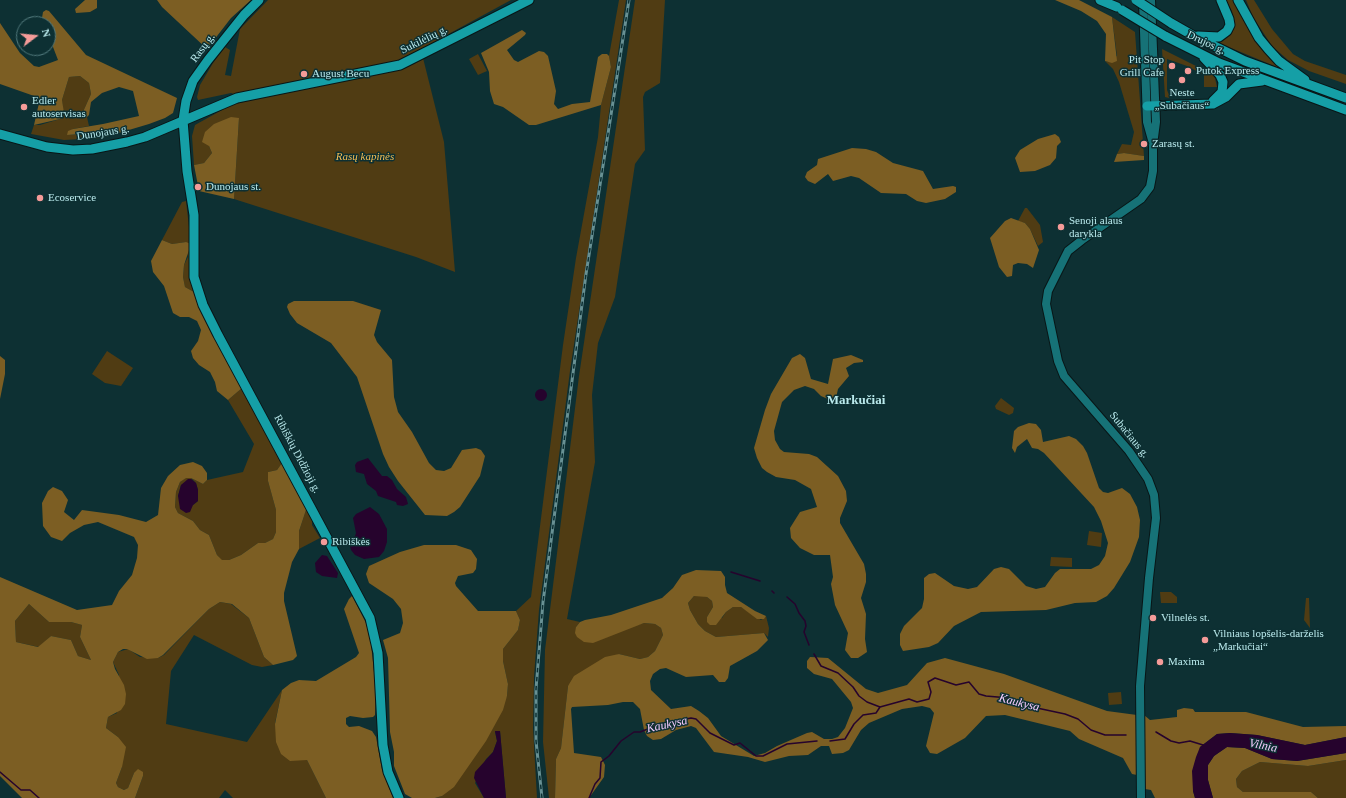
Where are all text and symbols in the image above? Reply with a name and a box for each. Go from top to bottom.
north arrow [16,16,56,56]
street label: Sukilėlių g. [398,23,450,57]
text: N [40,27,53,38]
street label: Drujos g. [1185,28,1227,58]
street label: Rasų g. [188,31,218,65]
place label: Pit Stop Grill Cafe [1120,53,1164,79]
marker: Pit Stop Grill Cafe [1167,61,1177,71]
place label: Putok Express [1196,64,1259,78]
marker: Putok Express [1183,66,1193,76]
place label: August Becu [312,67,369,81]
marker: August Becu [299,69,309,79]
marker: Neste „Subačiaus“ [1177,75,1187,85]
place label: Neste „Subačiaus“ [1155,86,1209,112]
place label: Edler autoservisas [32,94,86,120]
marker: Edler autoservisas [19,102,29,112]
street label: Dunojaus g. [76,122,130,144]
place label: Zarasų st. [1152,137,1195,151]
marker: Zarasų st. [1139,139,1149,149]
park label: Rasų kapinės [336,150,394,164]
place label: Dunojaus st. [206,180,261,194]
marker: Dunojaus st. [193,182,203,192]
place label: Ecoservice [48,191,96,205]
marker: Ecoservice [35,193,45,203]
place label: Senoji alaus darykla [1069,214,1122,240]
marker: Senoji alaus darykla [1056,222,1066,232]
district label: Markučiai [827,393,885,409]
street label: Subačiaus g. [1106,409,1152,461]
street label: Ribiškių Didžioji g. [271,412,323,496]
place label: Ribiškės [332,535,370,549]
marker: Ribiškės [319,537,329,547]
place label: Vilnelės st. [1161,611,1210,625]
marker: Vilnelės st. [1148,613,1158,623]
place label: Vilniaus lopšelis-darželis „Markučiai“ [1213,627,1324,653]
marker: Vilniaus lopšelis-darželis „Markučiai“ [1200,635,1210,645]
place label: Maxima [1168,655,1205,669]
marker: Maxima [1155,657,1165,667]
water label: Kaukysa [997,691,1041,715]
water label: Kaukysa [645,714,689,736]
water label: Vilnia [1248,736,1278,756]

